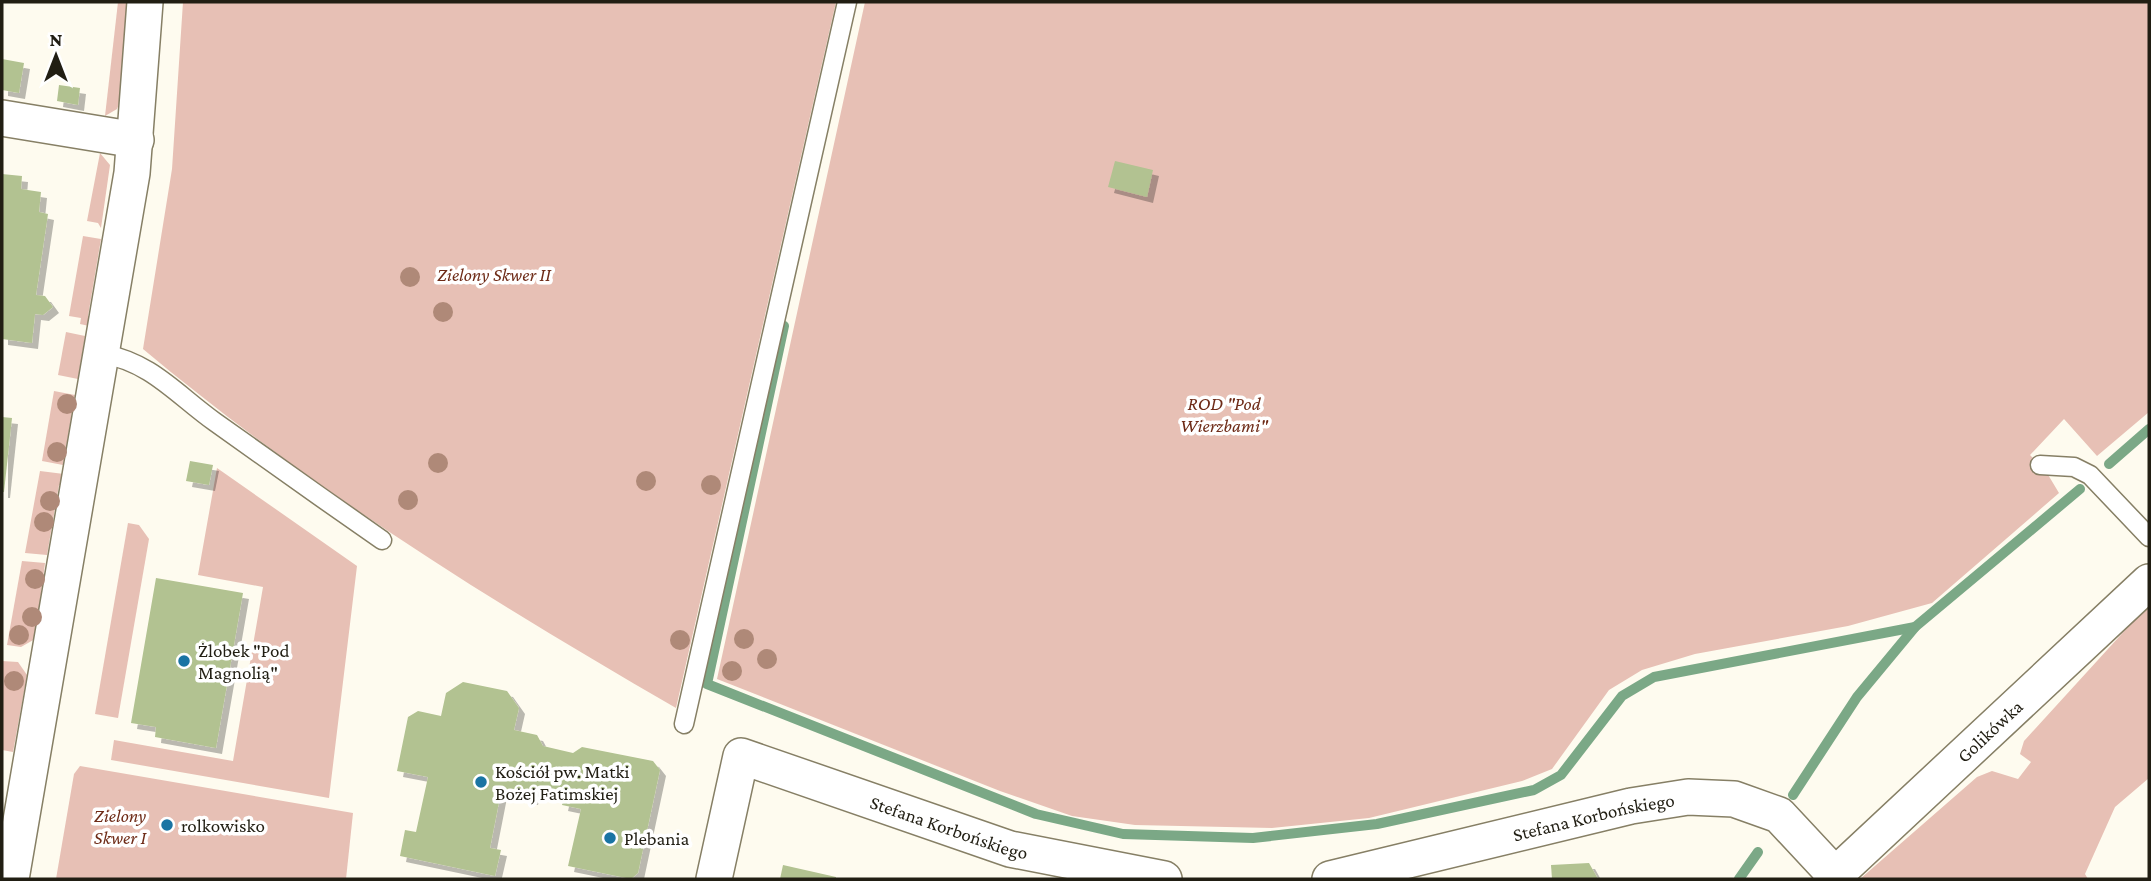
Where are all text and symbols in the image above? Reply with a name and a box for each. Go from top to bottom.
north arrow [21,21,91,91]
text: N [50,29,63,50]
park label: Zielony Skwer II [437,264,552,285]
park label: ROD "Pod Wierzbami" [1180,393,1269,436]
place label: Żlobek "Pod Magnolią" [198,640,289,683]
marker: Żlobek "Pod Magnolią" [176,653,192,669]
street label: Golikówka [1953,696,2027,767]
place label: Kościół pw. Matki Bożej Fatimskiej [495,761,629,805]
marker: Kościół pw. Matki Bożej Fatimskiej [473,774,489,790]
street label: Stefana Korbońskiego [1511,789,1676,845]
street label: Stefana Korbońskiego [867,791,1030,863]
park label: Zielony Skwer I [94,805,147,848]
place label: rolkowisko [181,815,265,836]
marker: rolkowisko [159,817,175,833]
place label: Plebania [624,828,690,849]
marker: Plebania [602,830,618,846]

